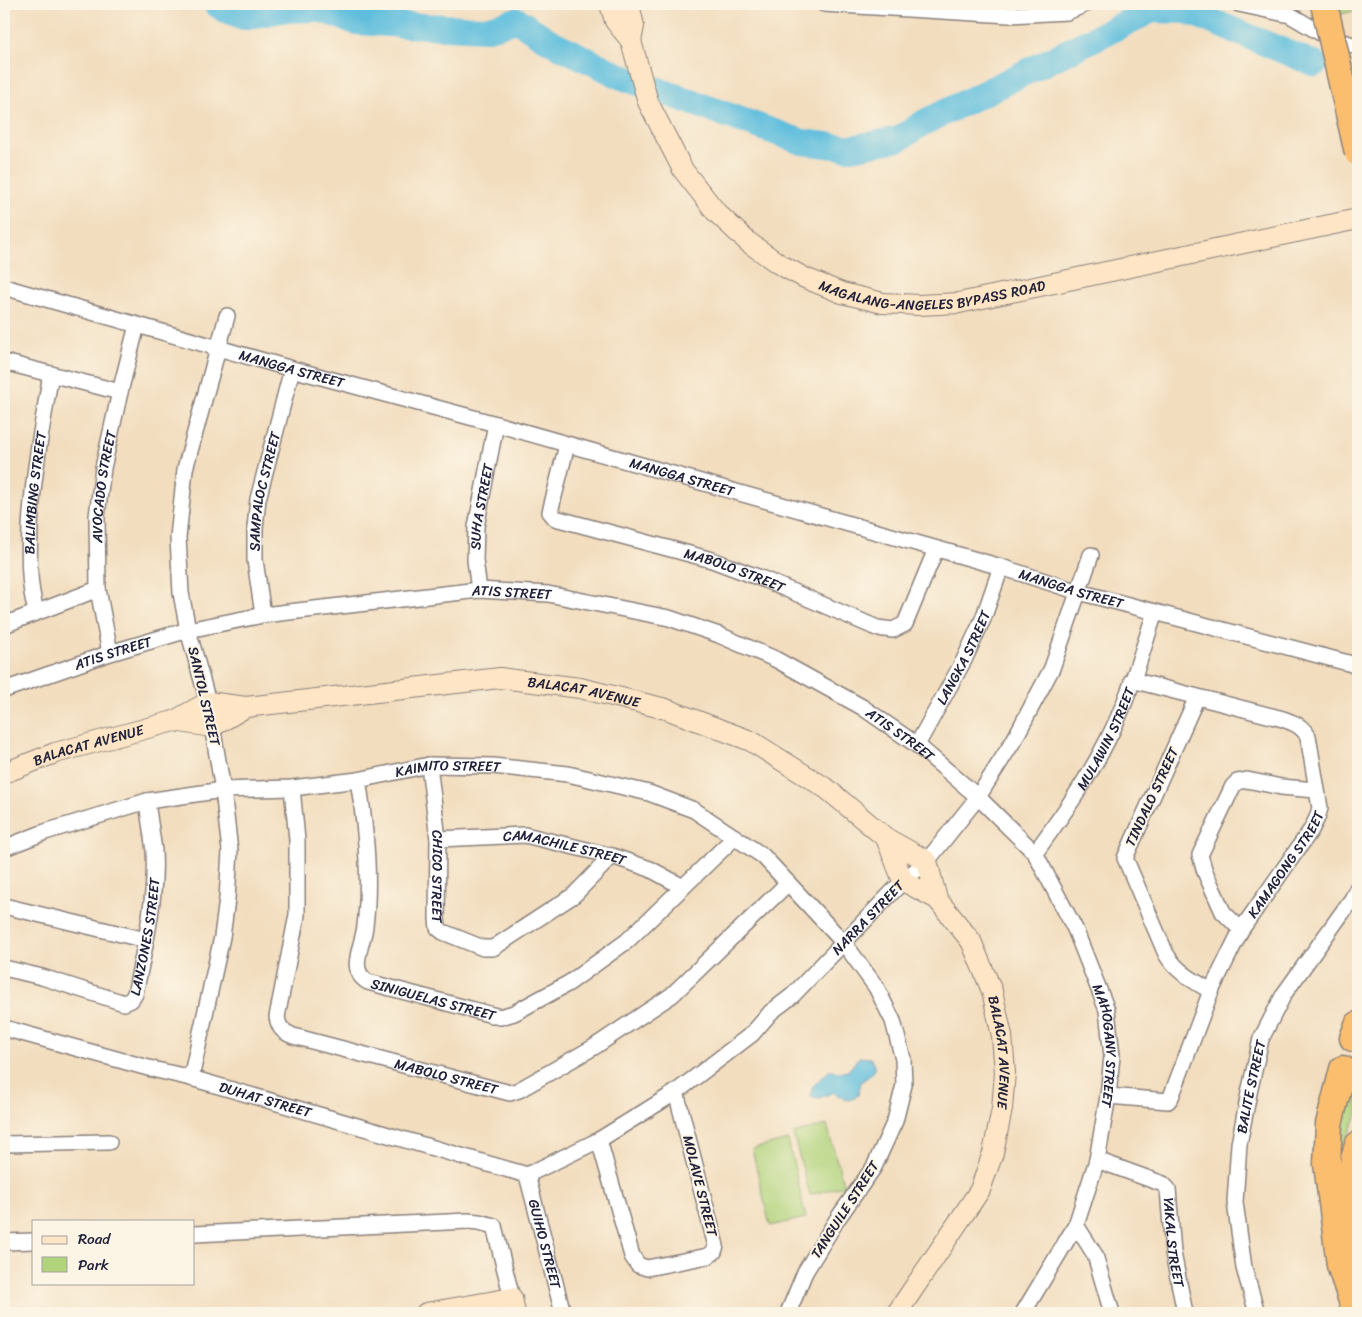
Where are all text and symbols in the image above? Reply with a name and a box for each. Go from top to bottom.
text: MAGALANG-ANGELES BYPASS ROAD [815,272,1048,318]
street label: MAGALANG-ANGELES BYPASS ROAD [818,275,1048,291]
street label: MANGGA STREET [236,342,348,395]
street label: AVOCADO STREET [85,427,124,544]
street label: BALIMBING STREET [17,428,54,554]
street label: SAMPALOC STREET [242,428,288,551]
street label: MANGGA STREET [627,450,739,504]
street label: SUHA STREET [463,461,501,550]
street label: MABOLO STREET [681,541,790,600]
street label: MANGGA STREET [1016,561,1128,616]
street label: ATIS STREET [469,577,553,607]
street label: LANGKA STREET [929,606,998,709]
street label: ATIS STREET [70,629,156,677]
street label: SANTOL STREET [180,644,228,750]
street label: BALACAT AVENUE [526,669,644,715]
street label: MULAWIN STREET [1069,682,1142,795]
street label: ATIS STREET [860,700,941,768]
street label: BALACAT AVENUE [29,717,148,773]
street label: TINDALO STREET [1118,742,1187,851]
street label: KAIMITO STREET [393,752,503,784]
street label: KAMAGONG STREET [1241,807,1331,923]
street label: CAMACHILE STREET [502,822,631,873]
street label: CHICO STREET [424,828,451,926]
street label: NARRA STREET [825,873,911,961]
street label: LANZONES STREET [122,876,167,998]
street label: SINIGUELAS STREET [368,971,499,1028]
street label: MAHOGANY STREET [1085,980,1125,1110]
street label: BALACAT AVENUE [981,993,1018,1111]
street label: BALITE STREET [1229,1036,1273,1136]
street label: MABOLO STREET [392,1051,502,1102]
street label: DUHAT STREET [216,1074,316,1125]
street label: MOLAVE STREET [675,1133,725,1241]
street label: TANGUILE STREET [804,1155,887,1264]
street label: GUIHO STREET [521,1196,569,1292]
street label: YAKAL STREET [1156,1197,1192,1291]
legend [32,1220,195,1284]
text: Road [78,1226,111,1252]
text: Park [78,1252,109,1278]

